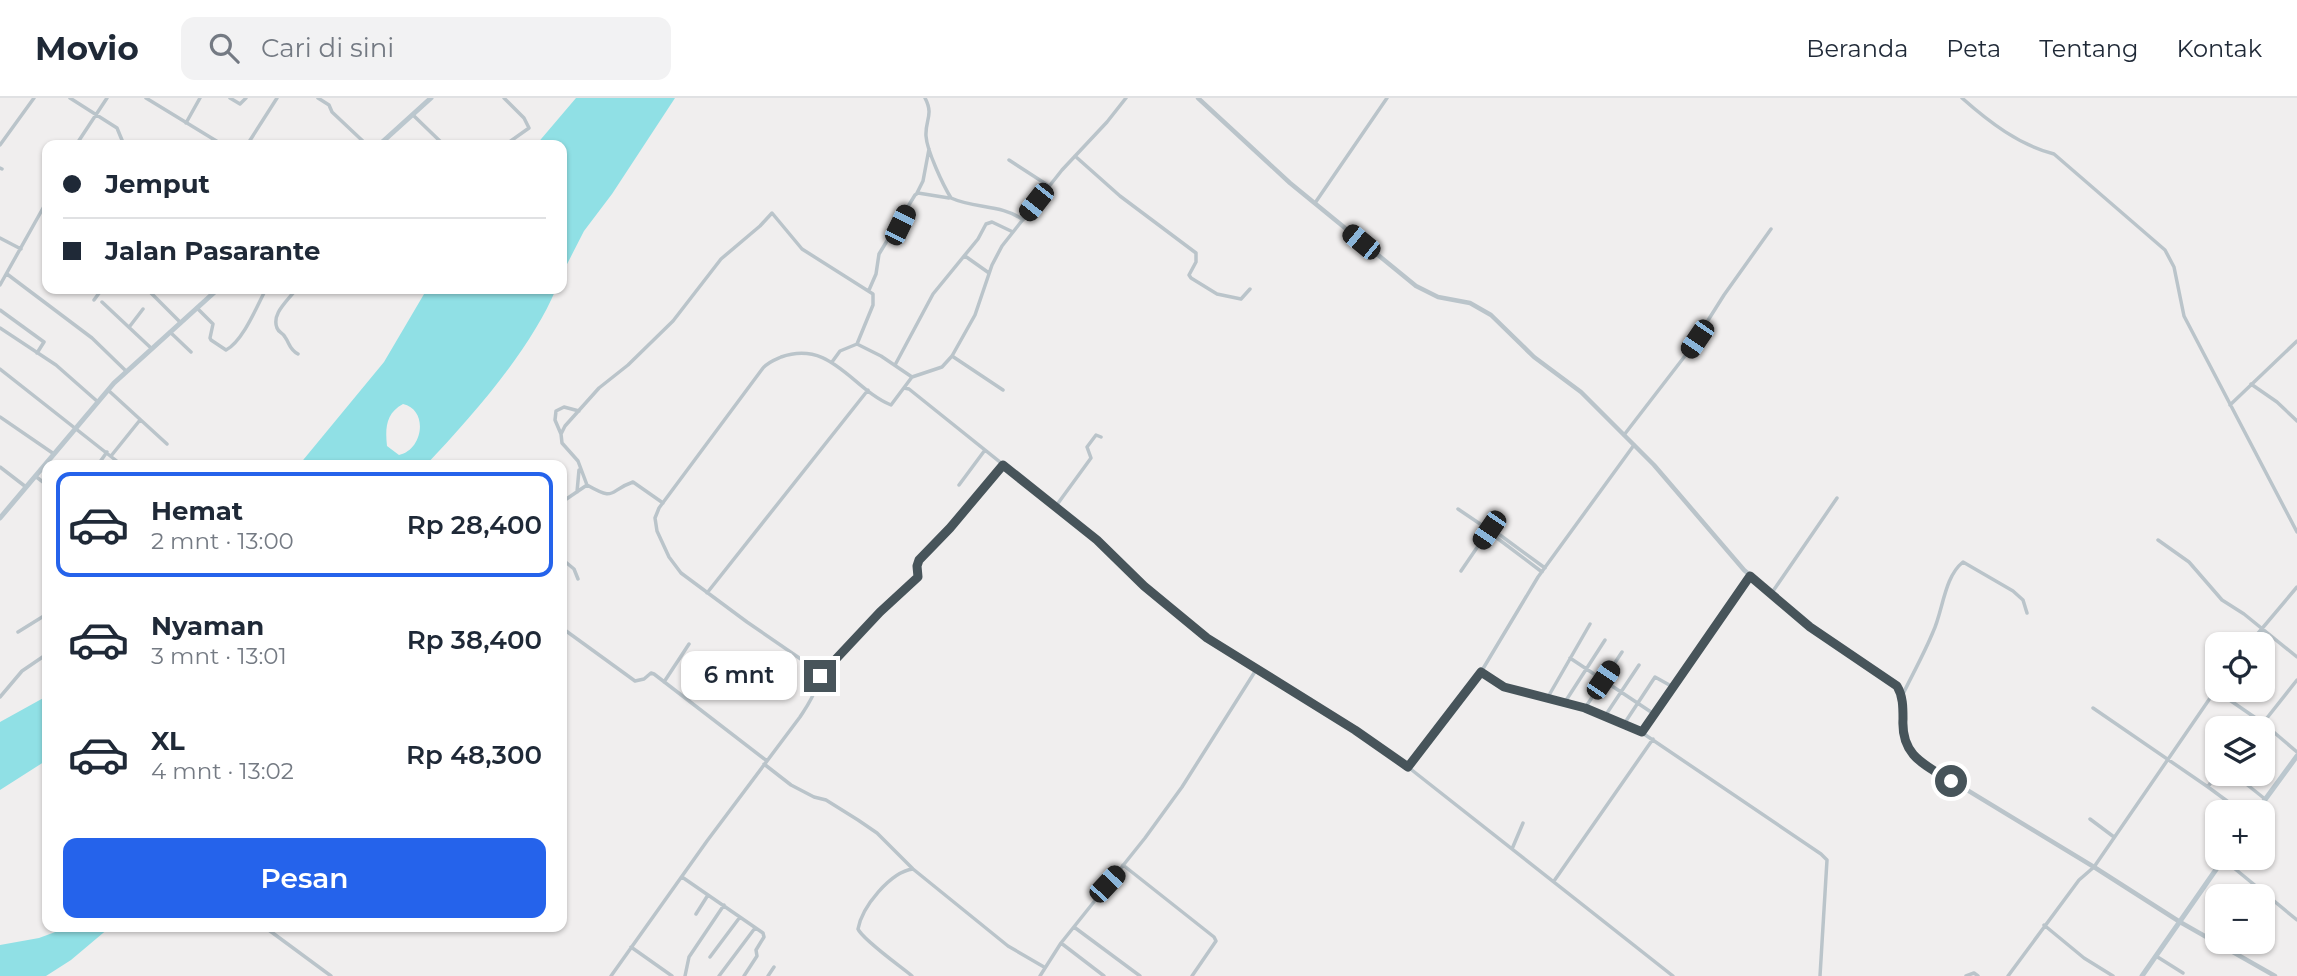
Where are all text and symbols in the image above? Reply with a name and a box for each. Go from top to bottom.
search box [181,17,671,80]
text: Movio [35,28,139,68]
icon: search [205,29,243,67]
text: Cari di sini [261,32,394,64]
text: Beranda [1806,34,1908,63]
text: Peta [1946,34,2001,63]
text: Tentang [2039,34,2138,63]
text: Kontak [2176,34,2262,63]
text: Jemput [105,168,210,200]
car [1015,179,1058,225]
car [882,202,919,248]
car [1339,221,1384,263]
text: Jalan Pasarante [105,235,320,267]
car [1677,316,1718,362]
icon: car [67,493,130,556]
text: Hemat [151,495,243,527]
car [1469,507,1510,553]
text: Rp 28,400 [407,509,542,541]
text: 2 mnt · 13:00 [151,527,294,555]
icon: car [67,608,130,671]
text: Nyaman [151,610,264,642]
text: Rp 38,400 [407,624,542,656]
map controls [2205,632,2275,954]
button: locate [2205,632,2275,702]
text: 3 mnt · 13:01 [151,642,287,670]
callout: 6 mnt [680,652,796,700]
car [1583,657,1624,703]
route end [804,660,836,692]
text: 6 mnt [704,661,774,689]
button: layers [2205,716,2275,786]
icon: car [67,723,130,786]
text: XL [151,725,185,757]
text: Rp 48,300 [406,739,542,771]
text: 4 mnt · 13:02 [151,757,294,785]
route start [1935,765,1967,797]
button: + [2205,800,2275,870]
button: Pesan [63,838,546,918]
car [1085,861,1130,907]
button: − [2205,884,2275,954]

